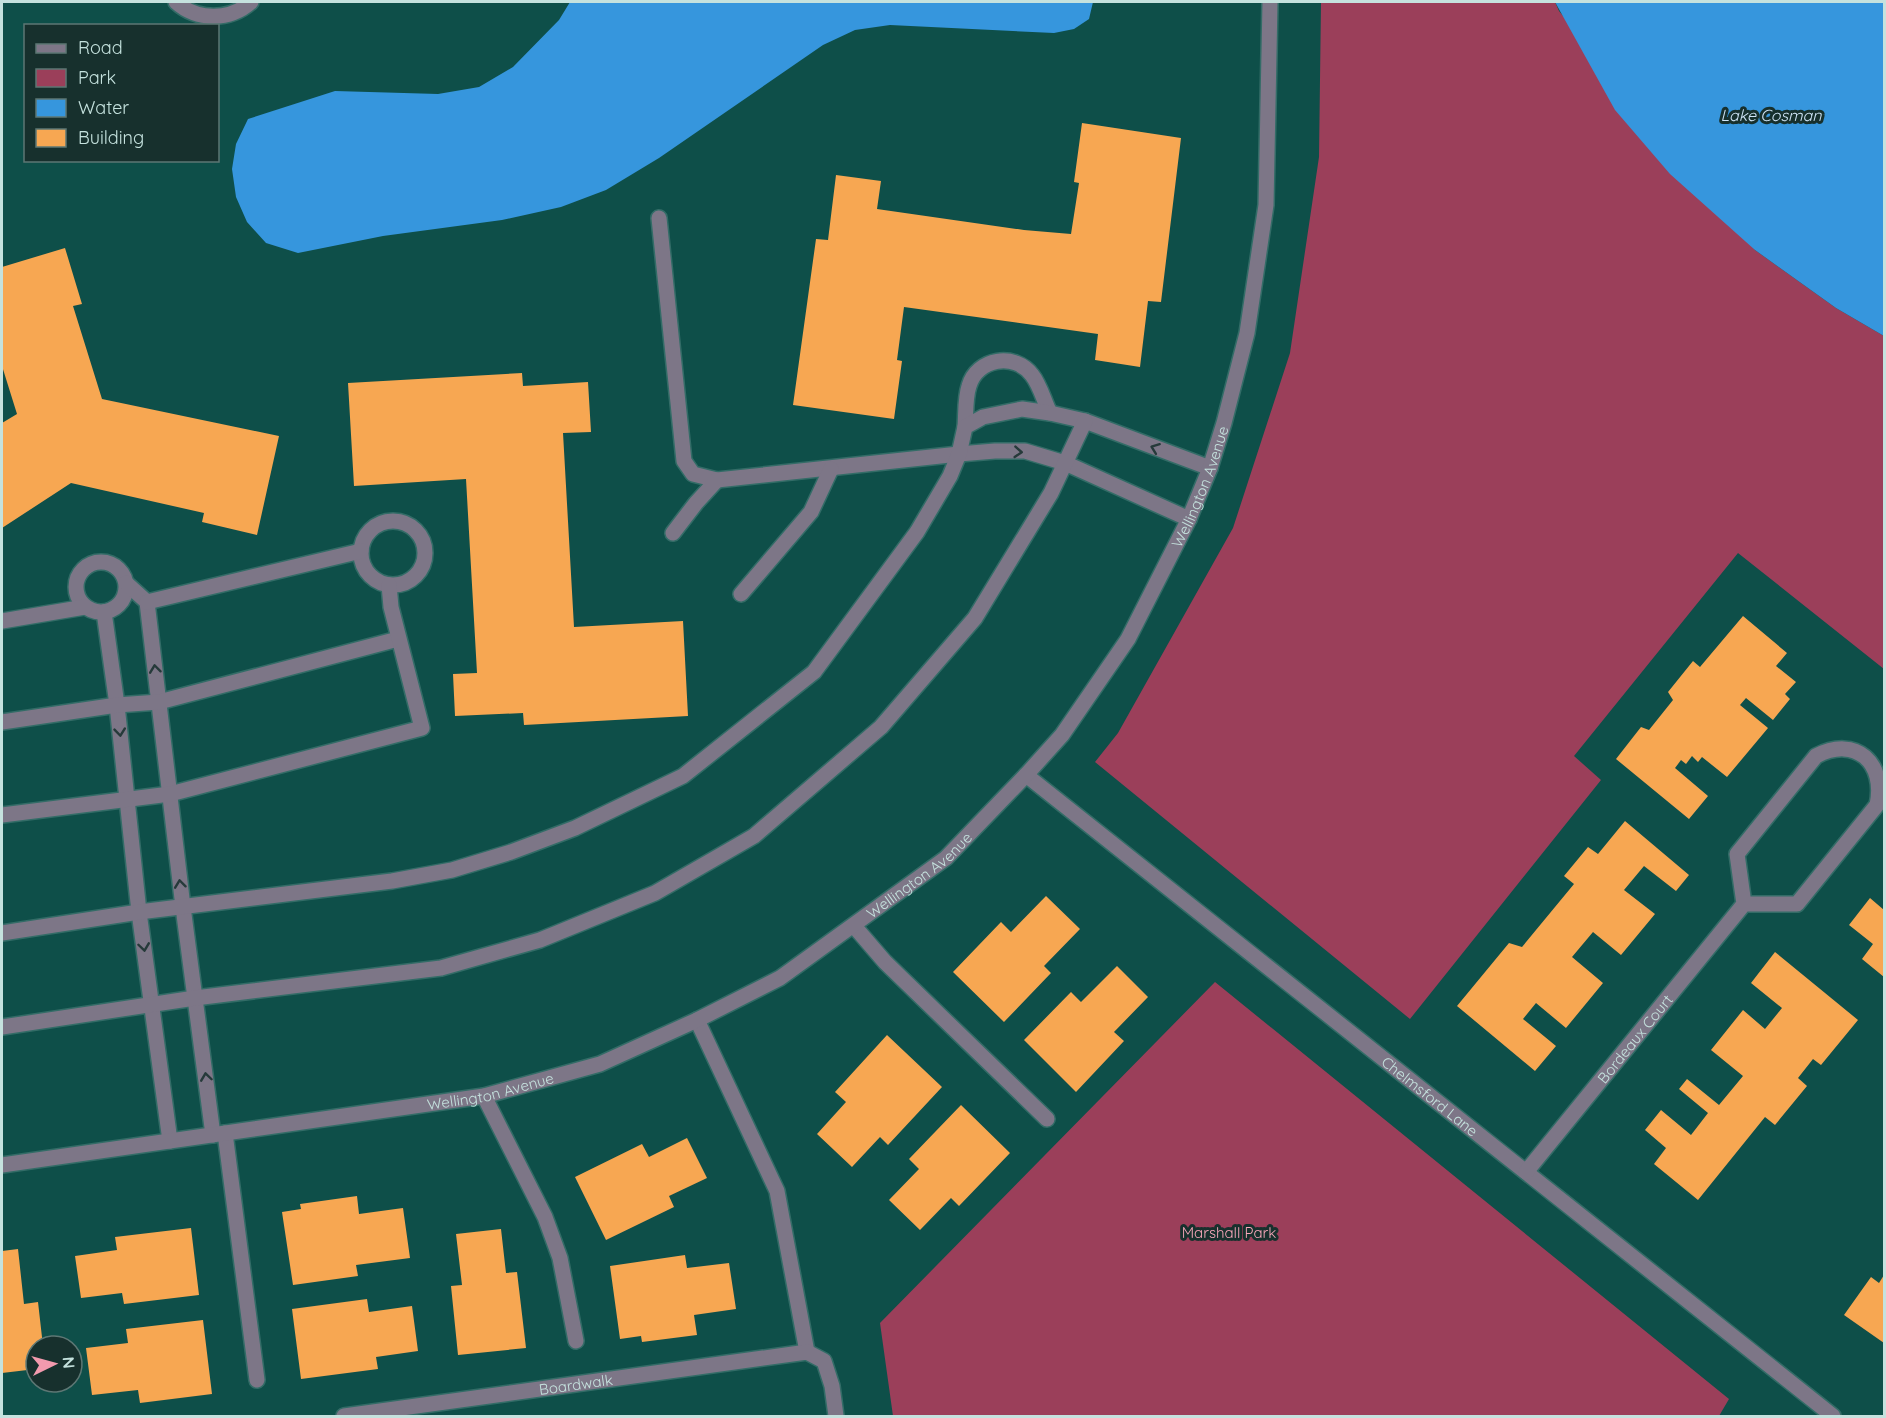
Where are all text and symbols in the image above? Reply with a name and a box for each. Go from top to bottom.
legend [24,24,219,162]
text: Road [78,36,123,59]
text: Park [78,66,116,89]
text: Water [78,96,129,119]
water label: Lake Cosman [1721,105,1822,125]
text: Building [78,126,144,149]
street label: Wellington Avenue [1167,424,1232,550]
one-way arrow [1150,442,1161,455]
one-way arrow [1013,445,1022,458]
one-way arrow [149,665,162,674]
one-way arrow [113,728,126,737]
street label: Wellington Avenue [862,828,976,922]
one-way arrow [174,879,187,888]
one-way arrow [137,942,149,952]
street label: Bordeaux Court [1593,990,1676,1087]
street label: Chelmsford Lane [1378,1052,1482,1140]
street label: Wellington Avenue [426,1068,556,1114]
one-way arrow [200,1072,212,1082]
park label: Marshall Park [1182,1223,1276,1242]
north arrow [24,1334,84,1394]
text: N [58,1356,79,1369]
street label: Boardwalk [538,1369,614,1398]

